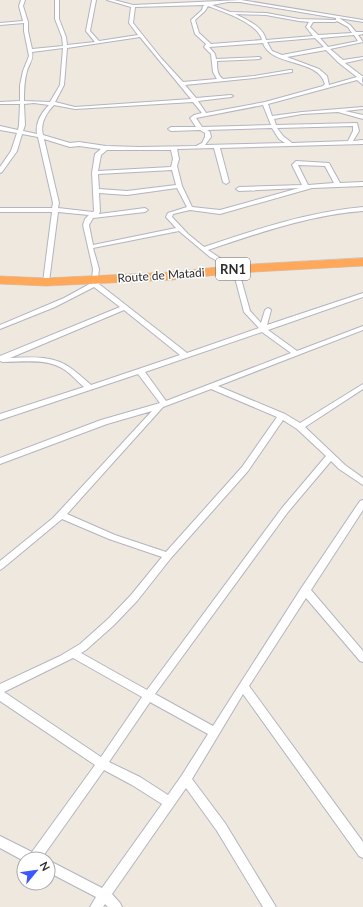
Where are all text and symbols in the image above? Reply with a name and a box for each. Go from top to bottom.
road number: RN1 [216,258,250,280]
street label: Route de Matadi [117,264,205,286]
north arrow [16,851,56,891]
text: N [37,859,53,873]

